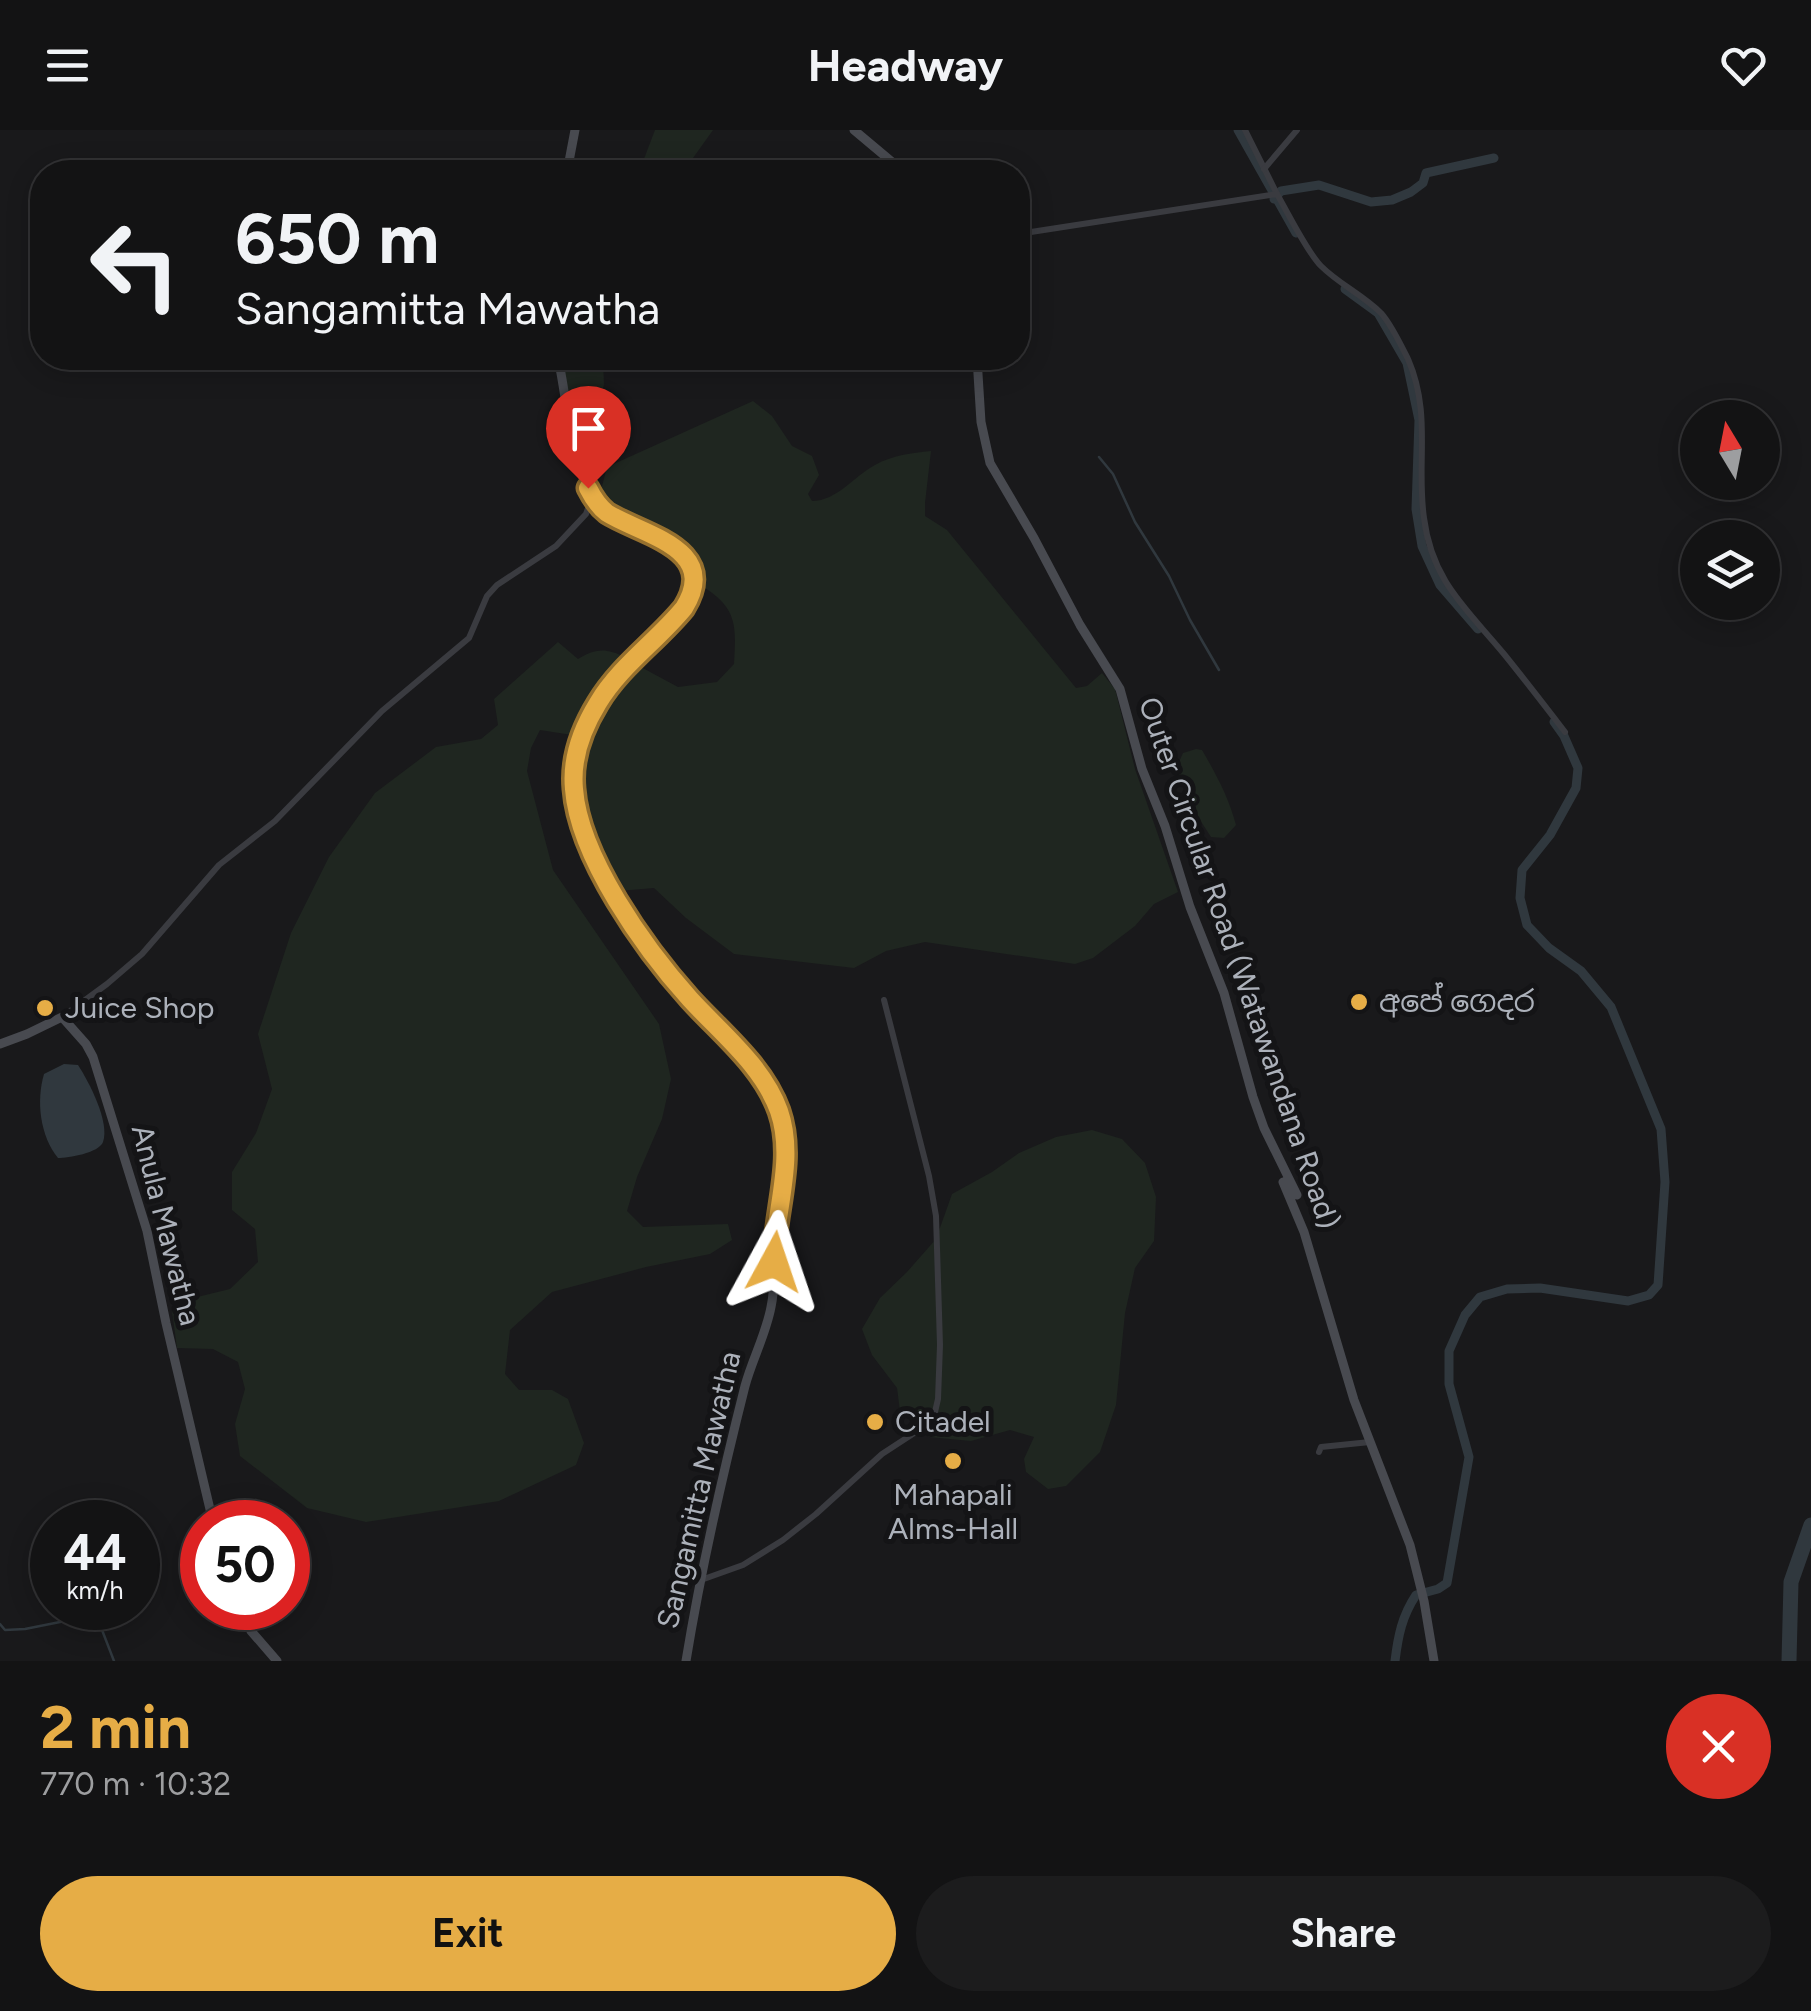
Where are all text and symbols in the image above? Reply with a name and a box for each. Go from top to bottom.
icon: menu [40,38,95,93]
text: Headway [808,38,1003,92]
icon: heart [1716,38,1771,93]
text: 650 m [235,196,439,281]
icon: left [70,200,200,330]
text: Sangamitta Mawatha [235,281,660,335]
pin [546,386,631,489]
north arrow [1680,400,1780,500]
map controls [1680,400,1780,620]
icon: arrive [561,401,616,456]
button: layers [1680,520,1780,620]
street label: Outer Circular Road (Watawandana Road) [1131,692,1348,1234]
place label: අපේ ගෙදර [1379,982,1535,1020]
place label: Juice Shop [65,989,214,1026]
marker: අපේ ගෙදර [1348,991,1370,1013]
marker: Juice Shop [34,997,56,1019]
street label: Anula Mawatha [124,1121,209,1329]
position arrow [722,1210,826,1314]
street label: Sangamitta Mawatha [649,1348,748,1632]
place label: Citadel [895,1403,991,1440]
marker: Citadel [864,1411,886,1433]
marker: Mahapali Alms-Hall [942,1450,964,1472]
place label: Mahapali Alms-Hall [888,1476,1018,1547]
speed limit sign: 50 [180,1500,310,1630]
text: 44 [63,1522,127,1583]
text: km/h [66,1575,124,1605]
text: 2 min [40,1691,191,1763]
button: close [1666,1694,1771,1799]
text: 770 m · 10:32 [40,1765,231,1803]
button: Exit [40,1876,896,1991]
button: Share [916,1876,1771,1991]

